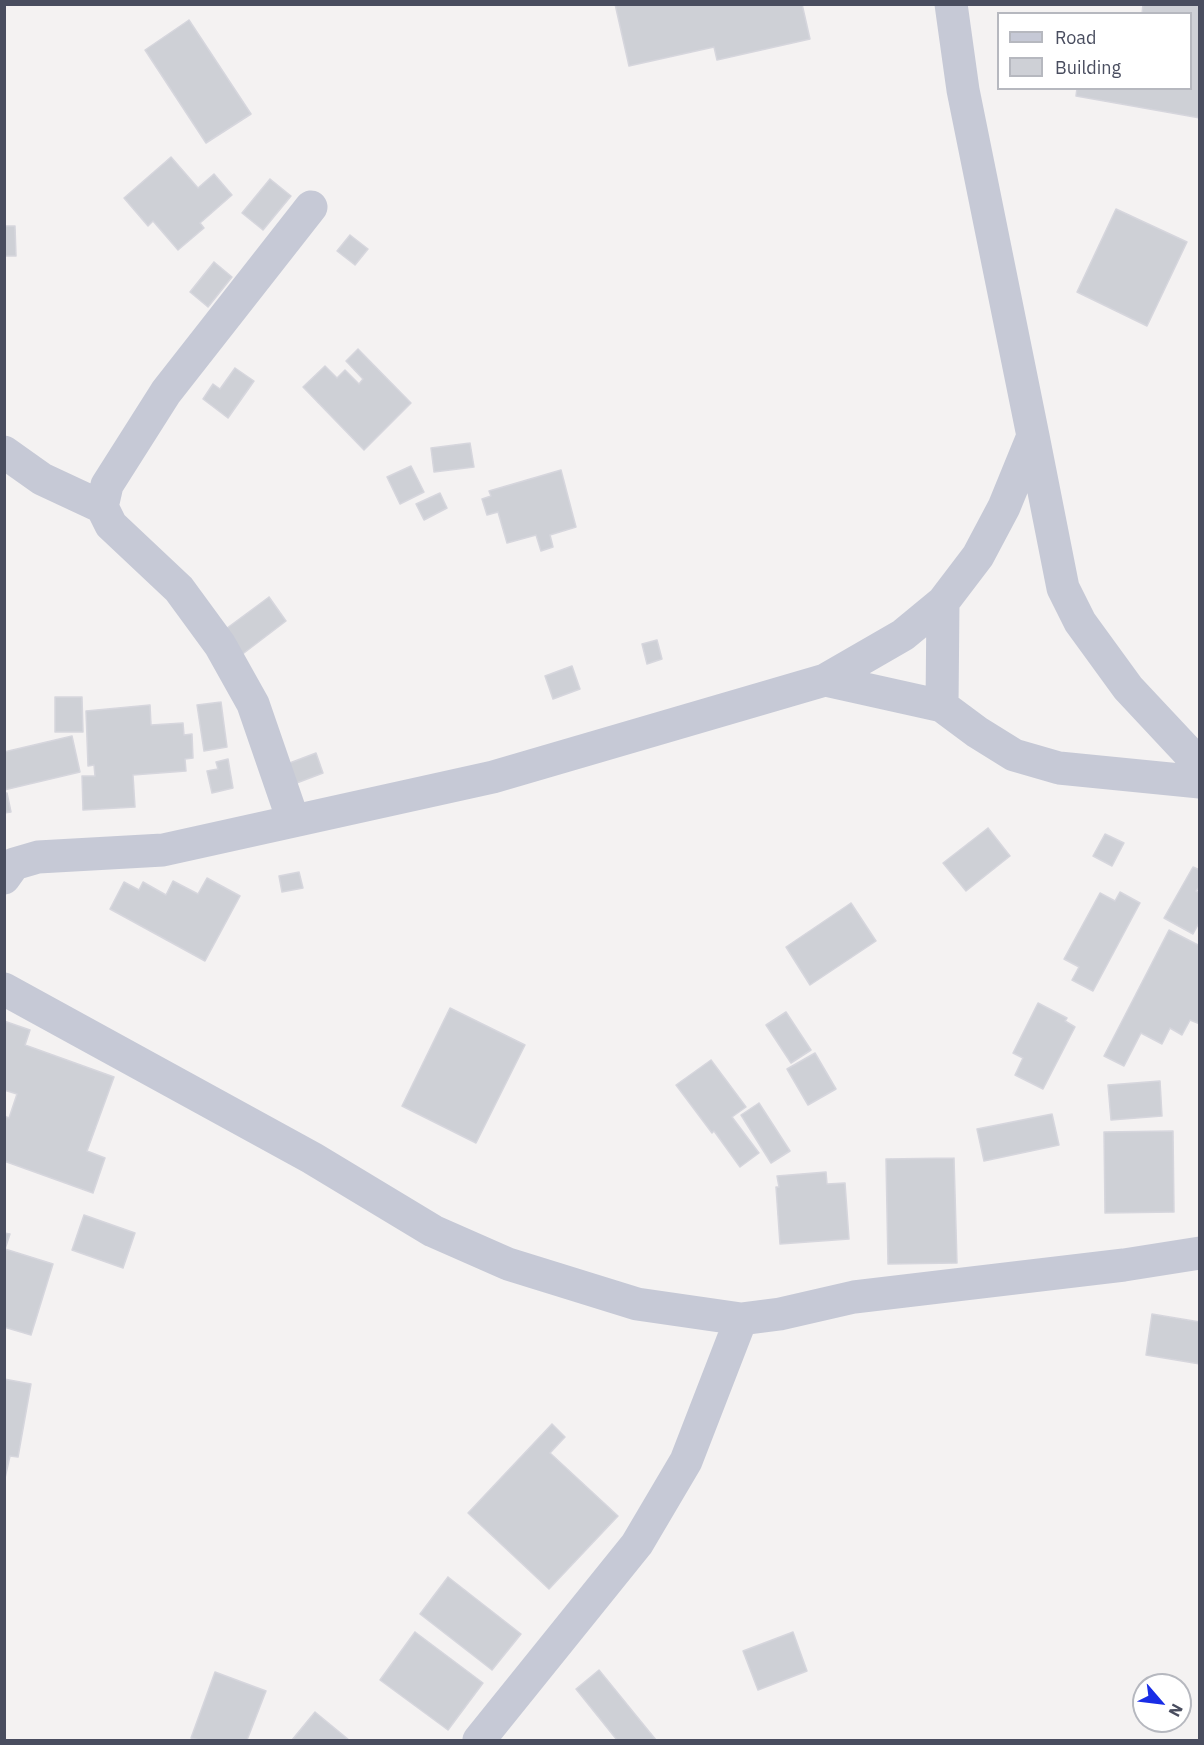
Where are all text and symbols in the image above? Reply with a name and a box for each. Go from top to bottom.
legend [997,12,1192,90]
text: Road [1055,26,1096,49]
text: Building [1055,56,1121,79]
north arrow [1132,1673,1192,1733]
text: N [1165,1701,1188,1720]

